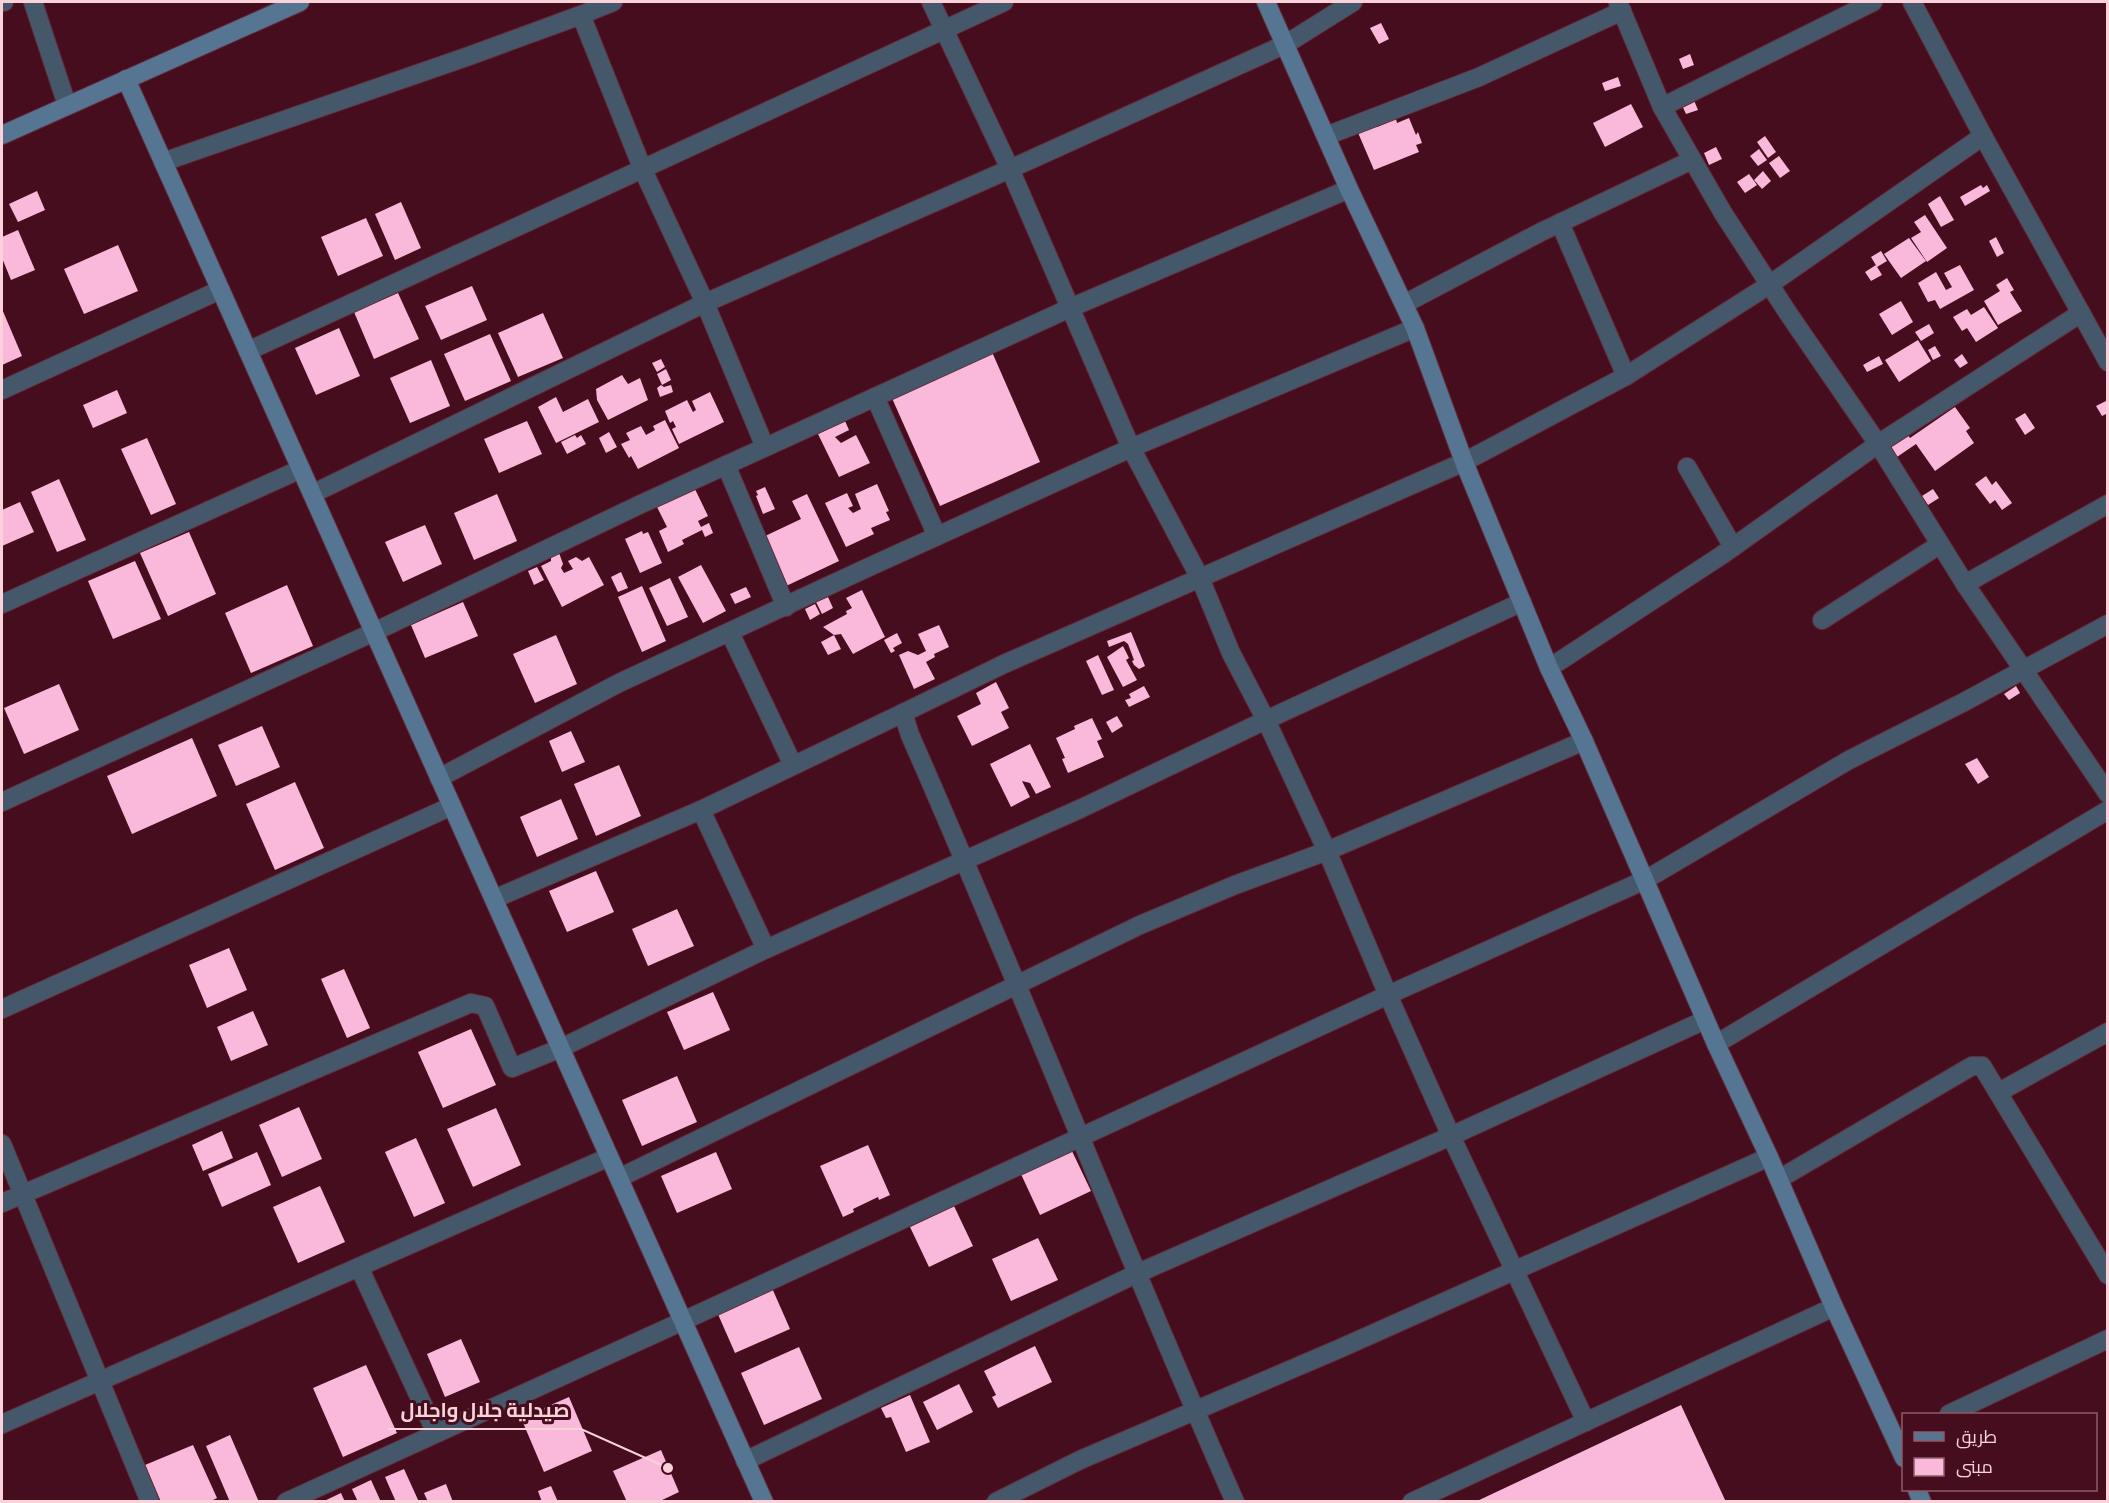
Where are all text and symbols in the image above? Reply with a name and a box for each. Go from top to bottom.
callout: صيدلية جلال واجلال [388,1391,581,1429]
text: صيدلية جلال واجلال [401,1399,569,1422]
legend [1902,1413,2097,1491]
text: طريق [1956,1427,1997,1449]
text: مبنى [1956,1457,1993,1478]

